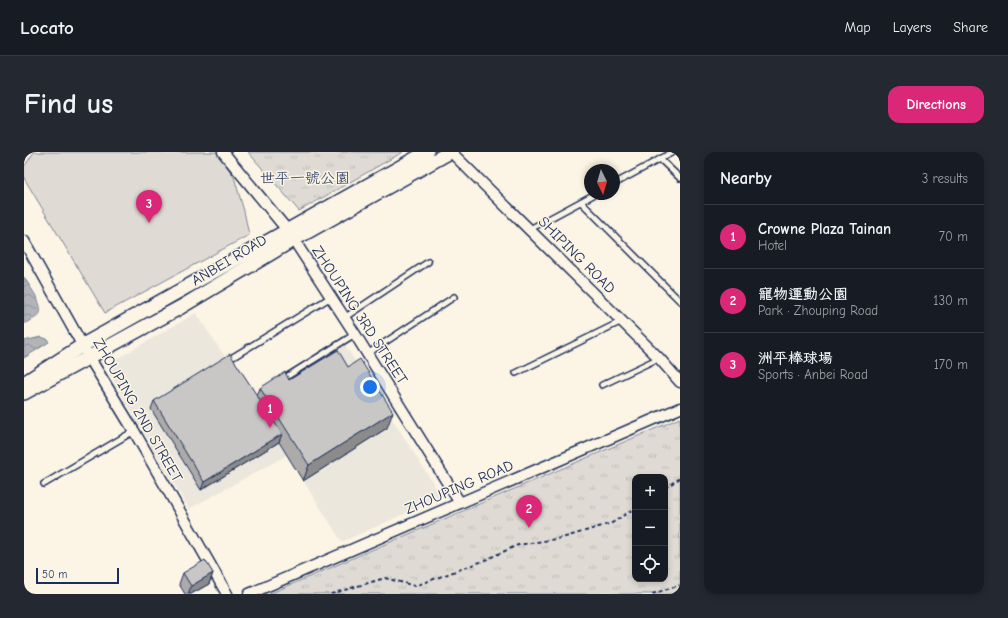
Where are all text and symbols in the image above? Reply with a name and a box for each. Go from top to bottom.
text: Locato [20,17,74,39]
text: Map [844,19,871,36]
text: Layers [893,19,931,36]
text: Share [953,19,988,36]
button: Directions [888,86,984,123]
text: Find us [24,88,113,120]
north arrow [584,164,620,200]
park label: 世平一號公園 [260,169,350,187]
text: Nearby [720,169,771,188]
text: 3 results [922,171,968,186]
pin: 3 [136,190,162,223]
street label: SHIPING ROAD [535,213,619,297]
text: Crowne Plaza Tainan [758,220,891,238]
text: 1 [730,229,736,244]
text: 70 m [939,229,968,244]
street label: ANBEI ROAD [188,231,270,289]
text: Hotel [758,238,787,253]
street label: ZHOUPING 3RD STREET [308,242,412,388]
text: 寵物運動公園 [758,285,848,303]
text: 2 [730,293,736,308]
text: 130 m [933,293,968,308]
text: Park · Zhouping Road [758,303,878,318]
street label: ZHOUPING 2ND STREET [90,335,187,485]
text: 洲平棒球場 [758,349,833,367]
text: 3 [730,357,736,372]
text: 170 m [934,357,968,372]
text: Sports · Anbei Road [758,367,868,382]
your location [360,377,380,397]
pin: 1 [257,395,283,428]
street label: ZHOUPING ROAD [402,456,516,518]
map controls [632,474,668,582]
button: + [632,474,668,510]
pin: 2 [516,495,542,528]
button: − [632,510,668,546]
button: locate [632,546,668,582]
scale bar [36,566,119,585]
text: 50 m [42,568,67,581]

